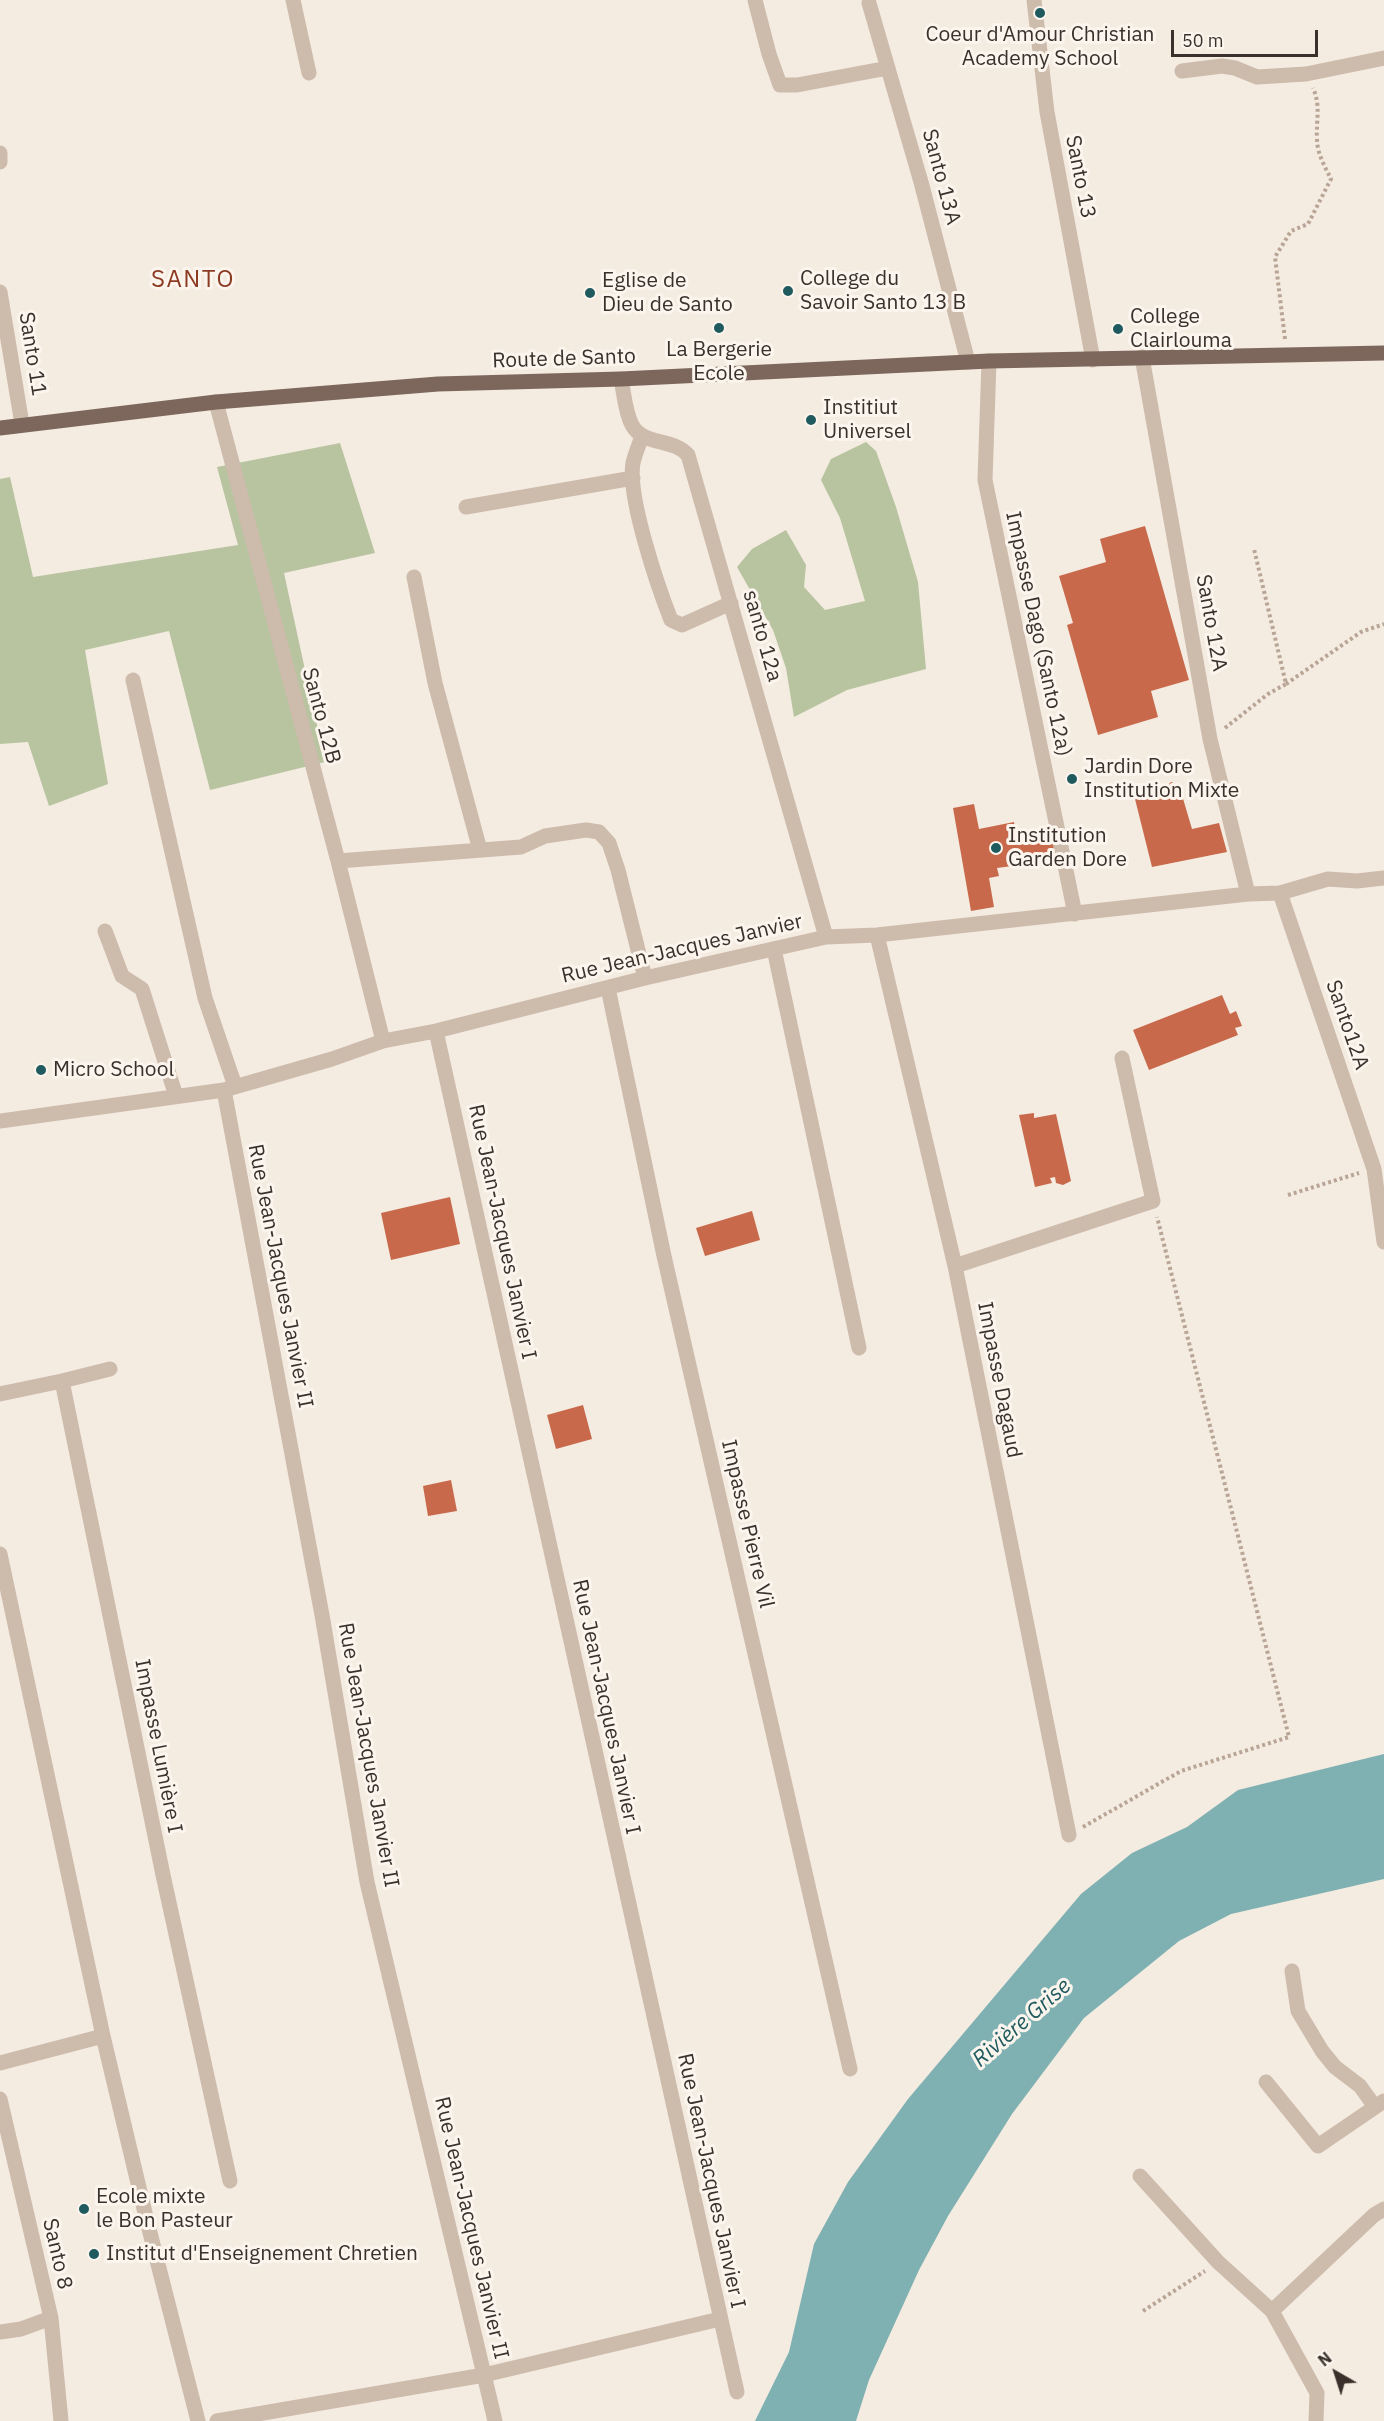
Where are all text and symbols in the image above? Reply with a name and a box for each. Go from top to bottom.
marker: Coeur d'Amour Christian Academy School [1033,6,1047,20]
scale bar [1174,18,1321,56]
place label: Coeur d'Amour Christian Academy School [925,22,1155,72]
text: 50 m [1182,29,1224,52]
street label: Santo 13A [916,126,966,228]
street label: Santo 13 [1060,133,1100,221]
district label: SANTO [151,266,235,294]
place label: College du Savoir Santo 13 B [800,266,966,316]
place label: Eglise de Dieu de Santo [602,268,733,318]
marker: College du Savoir Santo 13 B [781,284,795,298]
marker: Eglise de Dieu de Santo [583,286,597,300]
place label: College Clairlouma [1130,304,1232,354]
street label: Santo 11 [13,310,51,398]
marker: La Bergerie Ecole [712,321,726,335]
marker: College Clairlouma [1111,322,1125,336]
place label: La Bergerie Ecole [666,337,772,387]
street label: Route de Santo [492,344,636,374]
place label: Institiut Universel [823,395,911,445]
marker: Institiut Universel [804,413,818,427]
street label: Impasse Dago (Santo 12a) [1000,509,1076,759]
street label: Santo 12A [1190,573,1232,673]
street label: santo 12a [737,587,787,685]
street label: Santo 12B [296,665,346,767]
place label: Jardin Dore Institution Mixte [1084,754,1239,804]
marker: Jardin Dore Institution Mixte [1065,772,1079,786]
place label: Institution Garden Dore [1008,823,1127,873]
marker: Institution Garden Dore [989,841,1003,855]
street label: Rue Jean-Jacques Janvier [559,909,805,989]
street label: Santo12A [1320,977,1374,1073]
place label: Micro School [53,1057,174,1083]
marker: Micro School [34,1063,48,1077]
street label: Rue Jean-Jacques Janvier I [463,1102,541,1362]
street label: Rue Jean-Jacques Janvier II [242,1142,318,1410]
street label: Impasse Dagaud [972,1300,1026,1460]
street label: Impasse Pierre Vil [715,1437,779,1611]
street label: Rue Jean-Jacques Janvier I [567,1577,645,1837]
street label: Rue Jean-Jacques Janvier II [332,1621,404,1889]
street label: Impasse Lumière I [129,1657,187,1835]
water label: Rivière Grise [967,1973,1077,2073]
street label: Rue Jean-Jacques Janvier I [672,2051,750,2311]
street label: Rue Jean-Jacques Janvier II [429,2094,513,2362]
place label: Ecole mixte le Bon Pasteur [96,2184,233,2234]
marker: Ecole mixte le Bon Pasteur [77,2202,91,2216]
street label: Santo 8 [37,2216,77,2292]
place label: Institut d'Enseignement Chretien [106,2241,418,2267]
marker: Institut d'Enseignement Chretien [87,2247,101,2261]
north arrow [1306,2343,1366,2403]
text: N [1314,2348,1335,2370]

